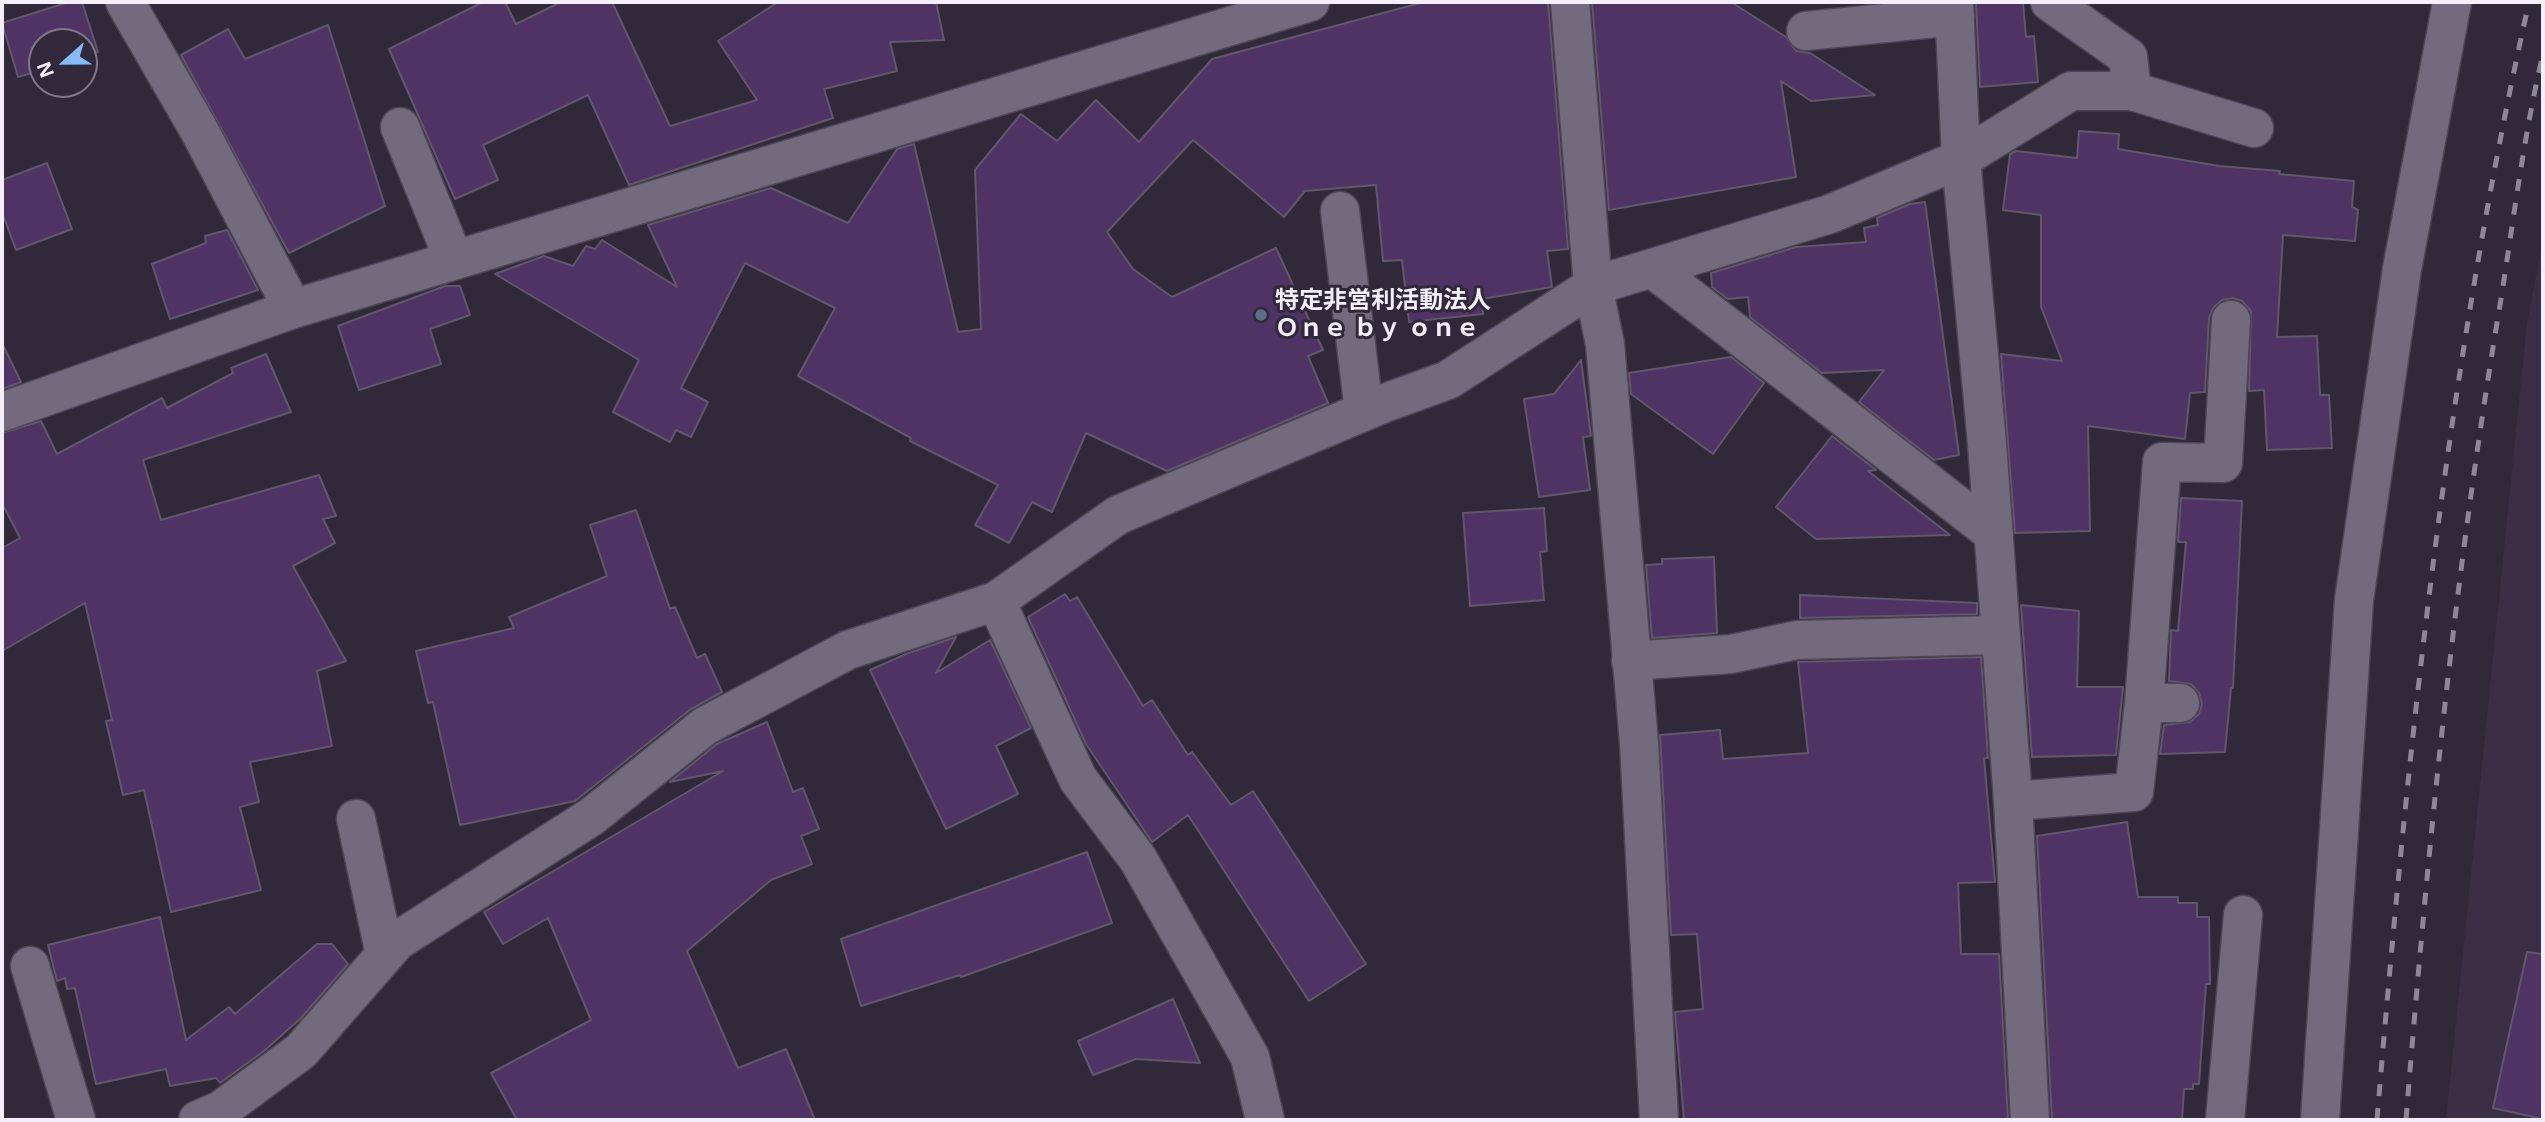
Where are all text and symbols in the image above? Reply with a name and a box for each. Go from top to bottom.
north arrow [28,28,98,98]
text: N [30,58,60,82]
place label: 特定非営利活動法人 Ｏｎｅ ｂｙ ｏｎｅ [1275,287,1491,343]
marker: 特定非営利活動法人 Ｏｎｅ ｂｙ ｏｎｅ [1253,307,1269,323]

